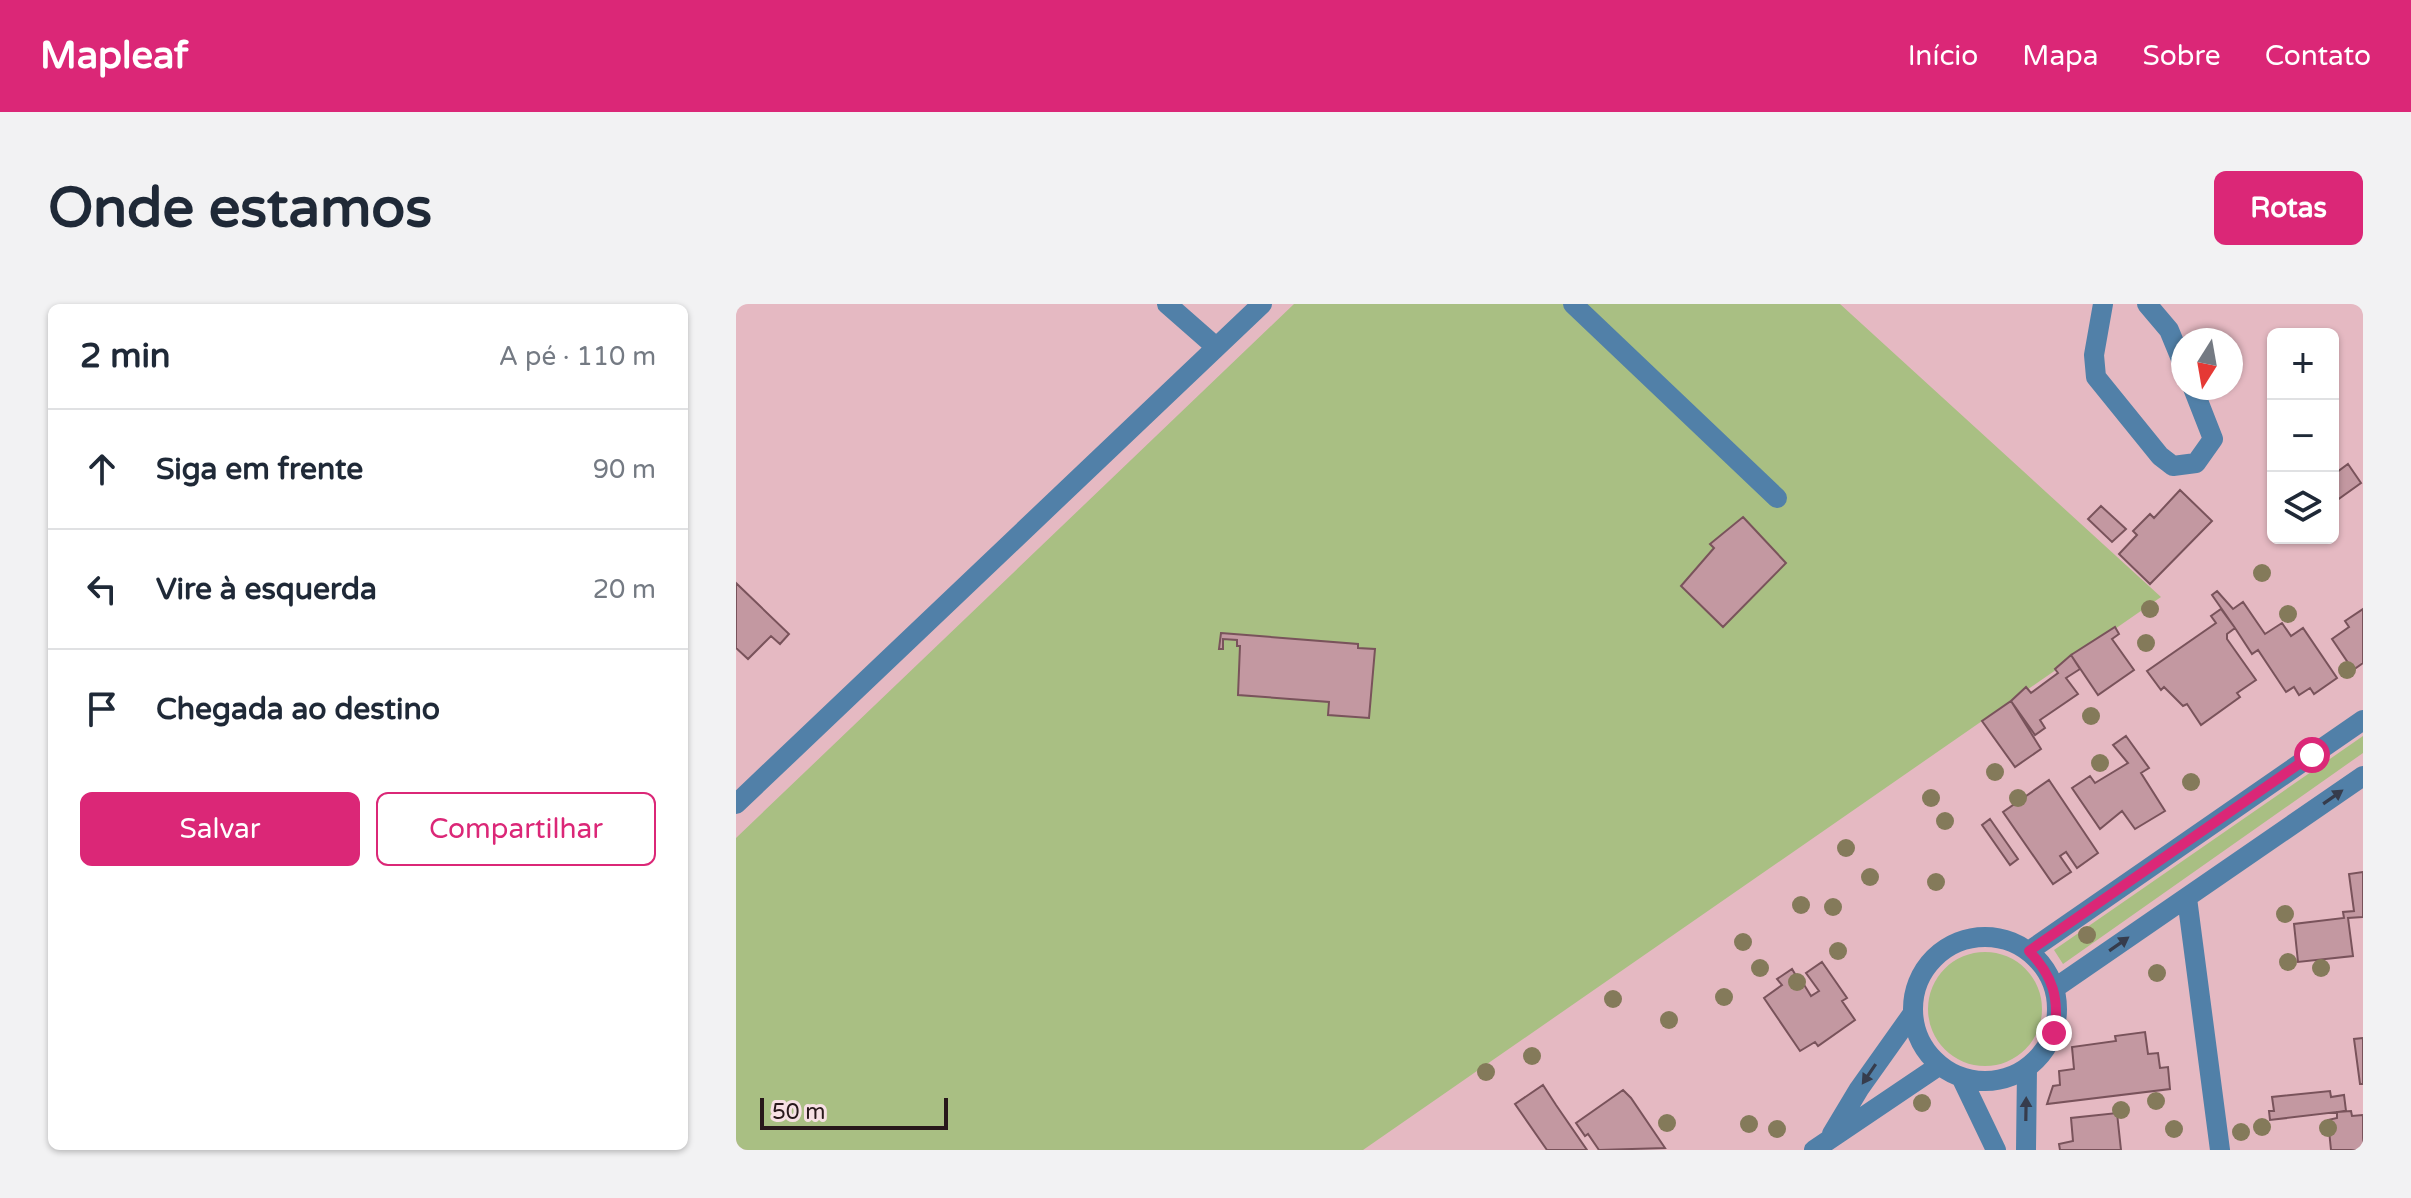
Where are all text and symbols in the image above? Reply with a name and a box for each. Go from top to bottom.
text: Mapleaf [40,33,188,79]
text: Início [1908,39,1978,73]
text: Mapa [2022,39,2099,73]
text: Sobre [2143,39,2221,73]
text: Contato [2265,39,2371,73]
button: Rotas [2214,171,2363,245]
text: Onde estamos [48,175,432,242]
north arrow [2171,328,2243,400]
map controls [2267,328,2339,544]
button: + [2267,328,2339,400]
text: 2 min [80,336,171,377]
text: A pé · 110 m [499,341,656,372]
button: − [2267,400,2339,472]
icon: ahead [80,447,124,491]
text: Siga em frente [156,451,363,488]
text: 90 m [593,454,656,485]
button: layers [2267,472,2339,544]
icon: left [80,567,124,611]
text: Vire à esquerda [156,571,377,608]
text: 20 m [593,574,656,605]
icon: arrive [80,687,124,731]
text: Chegada ao destino [156,691,440,728]
route start [2294,737,2330,773]
one-way arrow [2323,790,2344,805]
button: Salvar [80,792,360,866]
button: Compartilhar [376,792,656,866]
one-way arrow [2109,937,2130,952]
route end [2036,1015,2072,1051]
one-way arrow [1862,1063,1877,1084]
scale bar [760,1094,948,1130]
one-way arrow [2020,1096,2033,1121]
text: 50 m [772,1099,826,1125]

